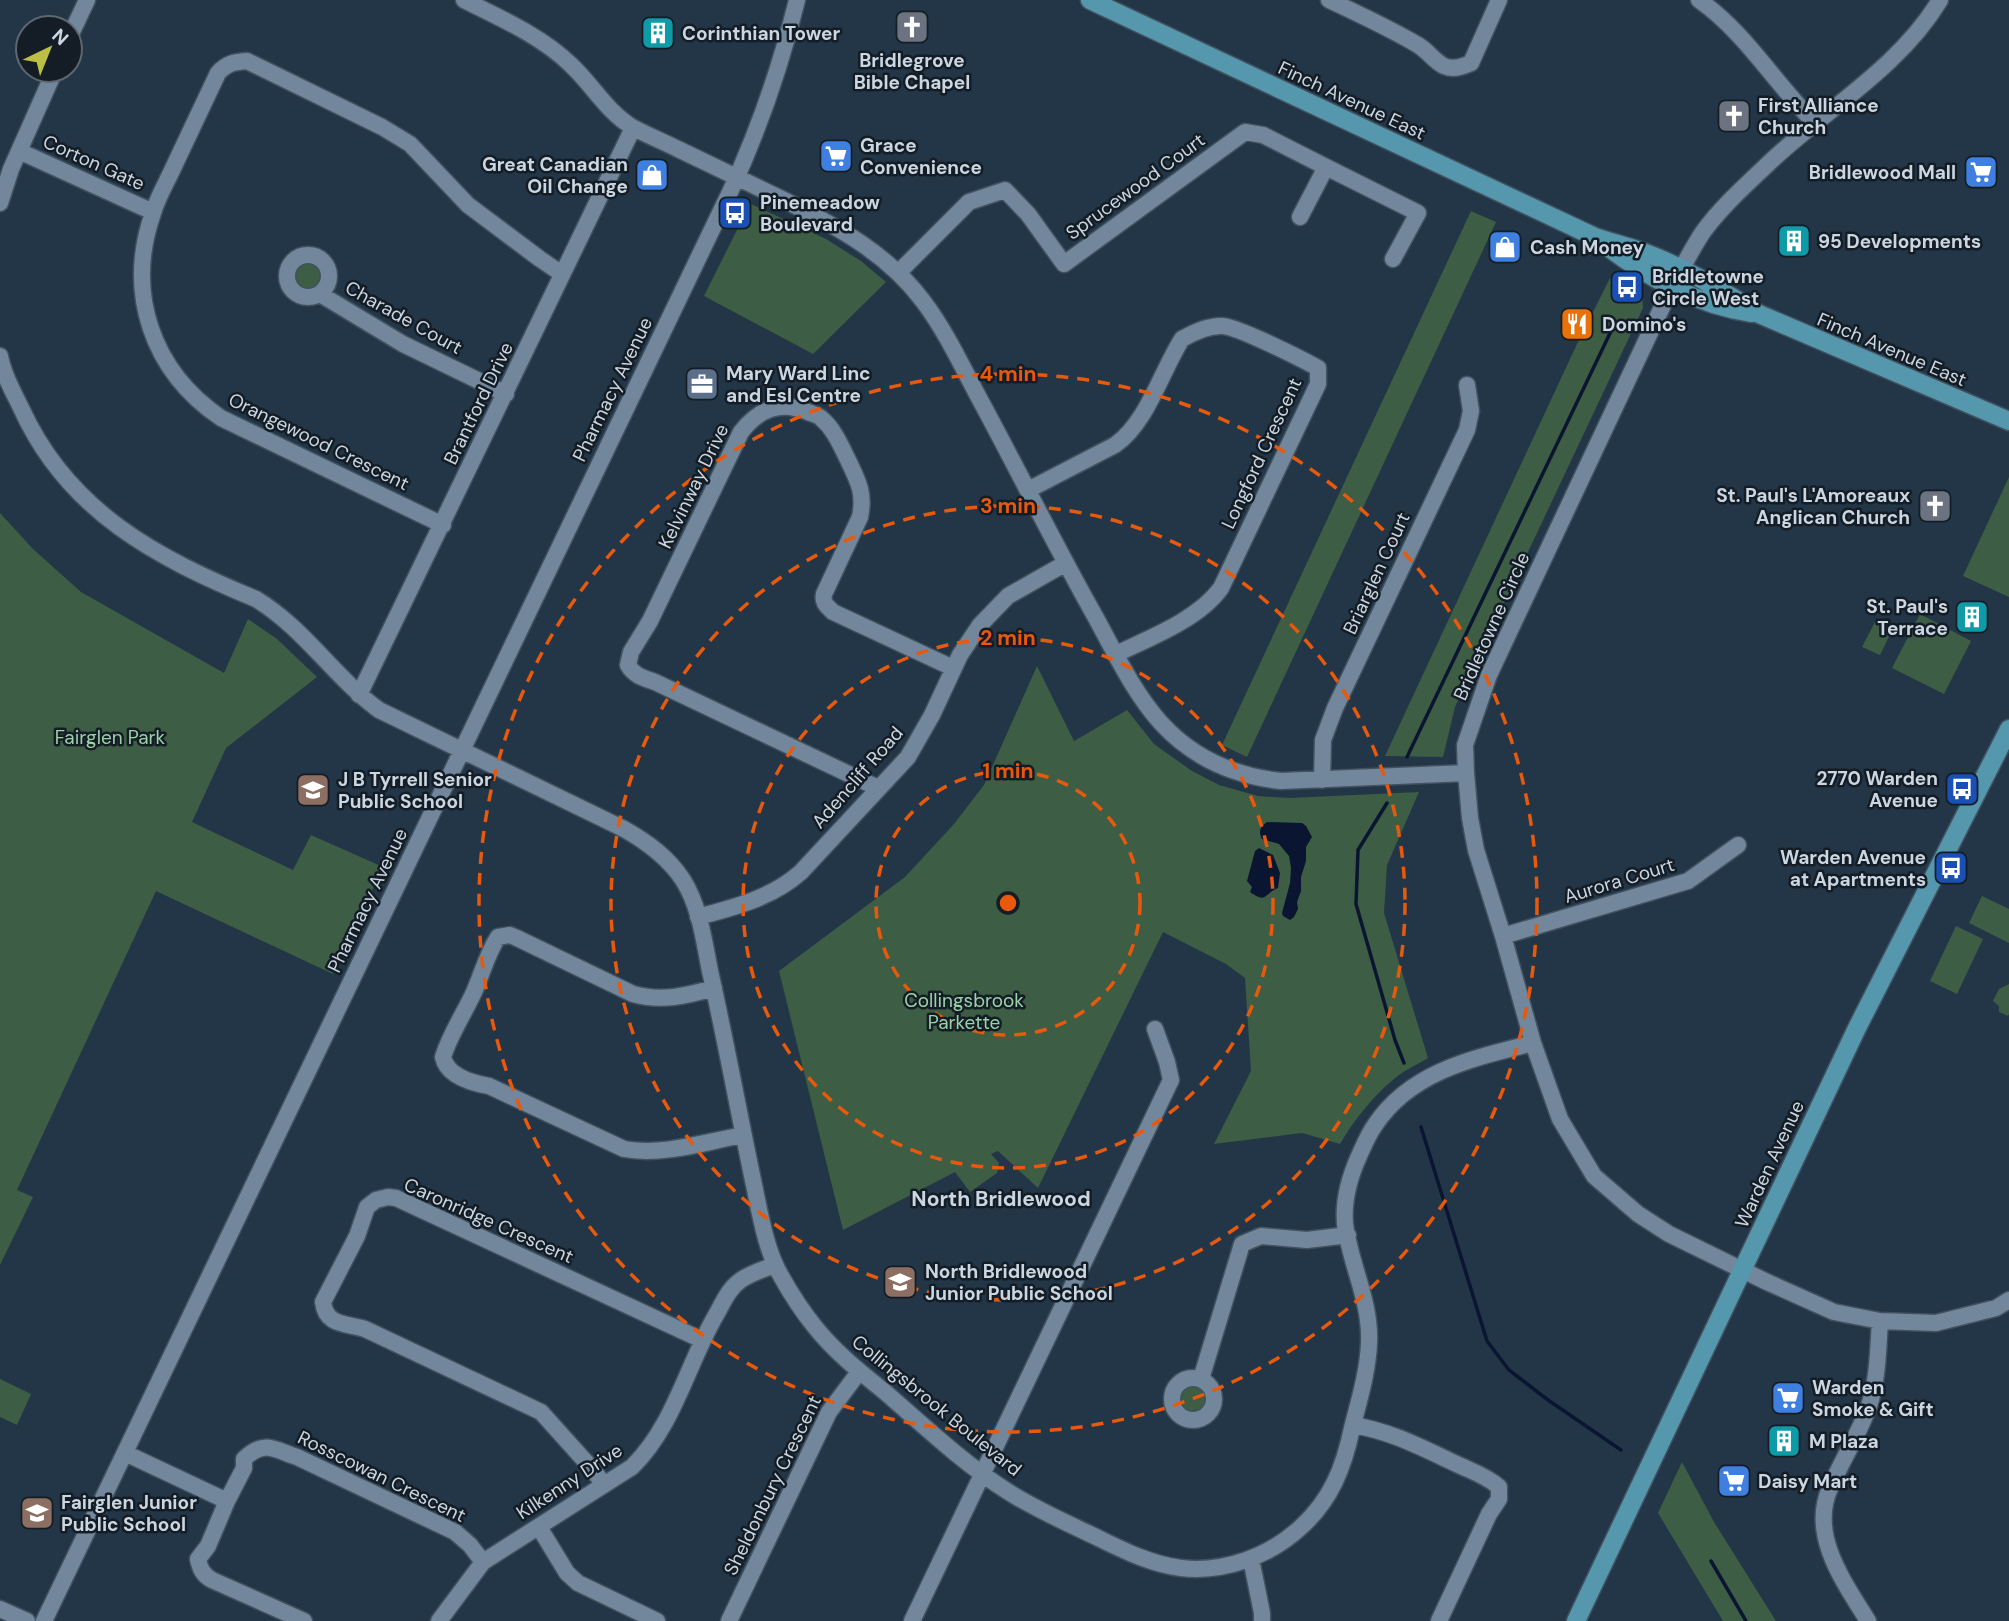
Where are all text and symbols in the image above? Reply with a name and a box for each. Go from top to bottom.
church icon: Bridlegrove Bible Chapel [893,8,931,46]
north arrow [14,14,84,84]
building icon: Corinthian Tower [639,14,677,52]
place label: Corinthian Tower [682,21,840,46]
text: N [47,23,74,51]
place label: Bridlegrove Bible Chapel [854,48,970,95]
street label: Finch Avenue East [1274,55,1429,146]
place label: First Alliance Church [1758,93,1879,140]
church icon: First Alliance Church [1715,97,1753,135]
street label: Sprucewood Court [1061,128,1210,245]
street label: Corton Gate [39,129,149,196]
place label: Grace Convenience [860,133,982,180]
supermarket icon: Grace Convenience [817,137,855,175]
place label: Great Canadian Oil Change [482,152,628,199]
supermarket icon: Bridlewood Mall [1962,153,2000,191]
shop icon: Great Canadian Oil Change [633,156,671,194]
place label: Bridlewood Mall [1809,160,1956,185]
place label: Pinemeadow Boulevard [760,190,880,237]
bus stop icon: Pinemeadow Boulevard [716,194,754,232]
building icon: 95 Developments [1775,222,1813,260]
shop icon: Cash Money [1486,228,1524,266]
place label: 95 Developments [1818,229,1981,254]
place label: Cash Money [1530,235,1645,260]
place label: Bridletowne Circle West [1652,264,1764,311]
bus stop icon: Bridletowne Circle West [1608,268,1646,306]
street label: Charade Court [341,275,467,360]
restaurant icon: Domino's [1558,305,1596,343]
street label: Finch Avenue East [1813,307,1970,392]
place label: Domino's [1602,312,1686,337]
street label: Pharmacy Avenue [567,313,658,466]
street label: Brantford Drive [438,338,519,469]
text: 4 min [979,360,1037,388]
place label: Mary Ward Linc and Esl Centre [726,361,871,408]
office icon: Mary Ward Linc and Esl Centre [683,365,721,403]
street label: Longford Crescent [1215,374,1307,533]
street label: Orangewood Crescent [224,387,413,496]
street label: Kelvinway Drive [652,420,734,553]
place label: St. Paul's L'Amoreaux Anglican Church [1716,483,1910,530]
church icon: St. Paul's L'Amoreaux Anglican Church [1916,487,1954,525]
text: 3 min [980,492,1036,520]
street label: Briarglen Court [1337,508,1416,638]
street label: Bridletowne Circle [1448,548,1535,704]
place label: St. Paul's Terrace [1866,594,1948,641]
building icon: St. Paul's Terrace [1953,598,1991,636]
text: 2 min [980,624,1036,652]
street label: Adencliff Road [806,721,909,834]
park label: Fairglen Park [55,725,166,750]
text: 1 min [982,757,1034,785]
place label: 2770 Warden Avenue [1816,766,1938,813]
place label: J B Tyrrell Senior Public School [338,767,492,814]
bus stop icon: 2770 Warden Avenue [1943,770,1981,808]
school or university icon: J B Tyrrell Senior Public School [294,771,332,809]
street label: Pharmacy Avenue [322,824,413,977]
place label: Warden Avenue at Apartments [1780,845,1926,892]
bus stop icon: Warden Avenue at Apartments [1932,849,1970,887]
street label: Aurora Court [1561,852,1677,909]
centre of rings [996,891,1020,915]
park label: Collingsbrook Parkette [904,988,1024,1035]
street label: Warden Avenue [1729,1097,1810,1232]
street label: Caronridge Crescent [400,1172,577,1269]
district label: North Bridlewood [911,1185,1091,1213]
place label: North Bridlewood Junior Public School [925,1259,1113,1306]
school or university icon: North Bridlewood Junior Public School [881,1263,919,1301]
street label: Collingsbrook Boulevard [847,1329,1027,1482]
place label: Warden Smoke & Gift [1812,1375,1934,1422]
supermarket icon: Warden Smoke & Gift [1769,1379,1807,1417]
street label: Sheldonbury Crescent [718,1391,827,1579]
building icon: M Plaza [1765,1422,1803,1460]
street label: Rosscowan Crescent [294,1425,470,1528]
place label: M Plaza [1809,1429,1879,1454]
street label: Kilkenny Drive [511,1438,627,1525]
supermarket icon: Daisy Mart [1715,1462,1753,1500]
place label: Daisy Mart [1758,1469,1857,1494]
place label: Fairglen Junior Public School [61,1490,197,1537]
school or university icon: Fairglen Junior Public School [18,1494,56,1532]

